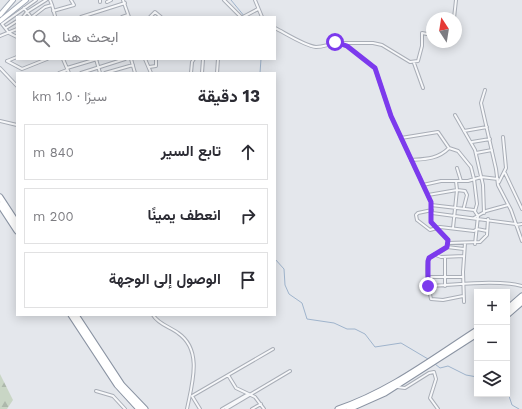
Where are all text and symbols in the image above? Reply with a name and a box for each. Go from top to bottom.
north arrow [426,12,462,48]
search box [16,16,276,60]
icon: search [30,27,52,49]
text: ابحث هنا [62,28,119,46]
route start [326,33,344,51]
text: 13 دقيقة [198,86,260,106]
text: سيرًا · 1.0 km [32,89,107,104]
icon: ahead [237,141,259,163]
text: تابع السير [161,142,221,160]
text: 840 m [33,145,74,160]
icon: right [237,205,259,227]
text: انعطف يمينًا [148,206,221,224]
text: 200 m [33,209,74,224]
icon: arrive [237,269,259,291]
text: الوصول إلى الوجهة [109,270,221,288]
route end [419,277,437,295]
map controls [474,289,510,397]
button: + [474,289,510,325]
button: − [474,325,510,361]
button: layers [474,361,510,397]

